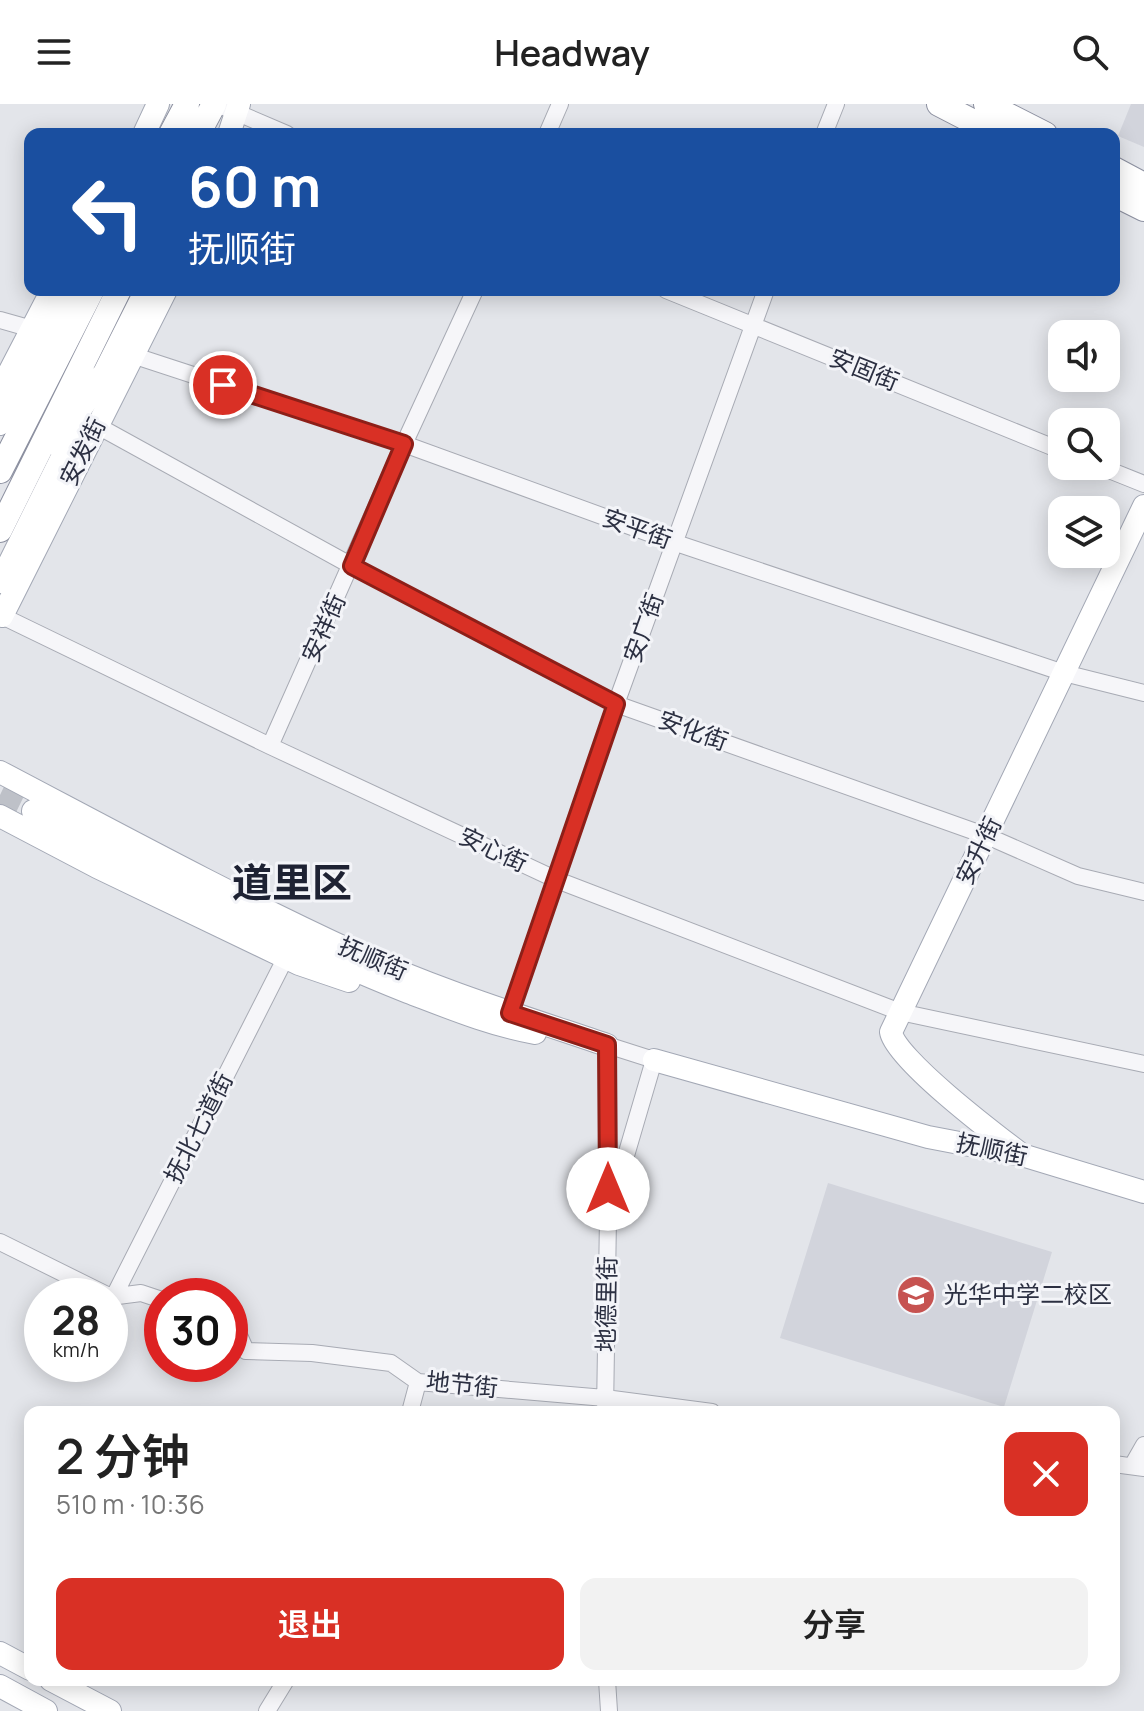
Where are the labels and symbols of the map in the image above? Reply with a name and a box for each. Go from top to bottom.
street label: 安固街 [825,340,904,397]
pin [189,351,257,419]
street label: 安发街 [51,412,112,491]
street label: 安平街 [598,500,677,555]
street label: 安祥街 [293,588,352,667]
street label: 安广街 [615,588,670,667]
street label: 安化街 [654,702,733,757]
street label: 安升街 [947,811,1008,890]
street label: 安心街 [454,818,533,879]
district label: 道里区 [232,854,352,909]
street label: 抚顺街 [334,928,413,987]
street label: 抚北七道街 [156,1066,240,1188]
street label: 抚顺街 [954,1125,1031,1172]
position arrow [566,1147,650,1231]
street label: 地德里街 [588,1256,623,1352]
school or university icon: 光华中学二校区 [895,1274,937,1316]
place label: 光华中学二校区 [944,1277,1112,1310]
speed limit sign: 30 [144,1278,248,1382]
street label: 地节街 [425,1363,500,1404]

